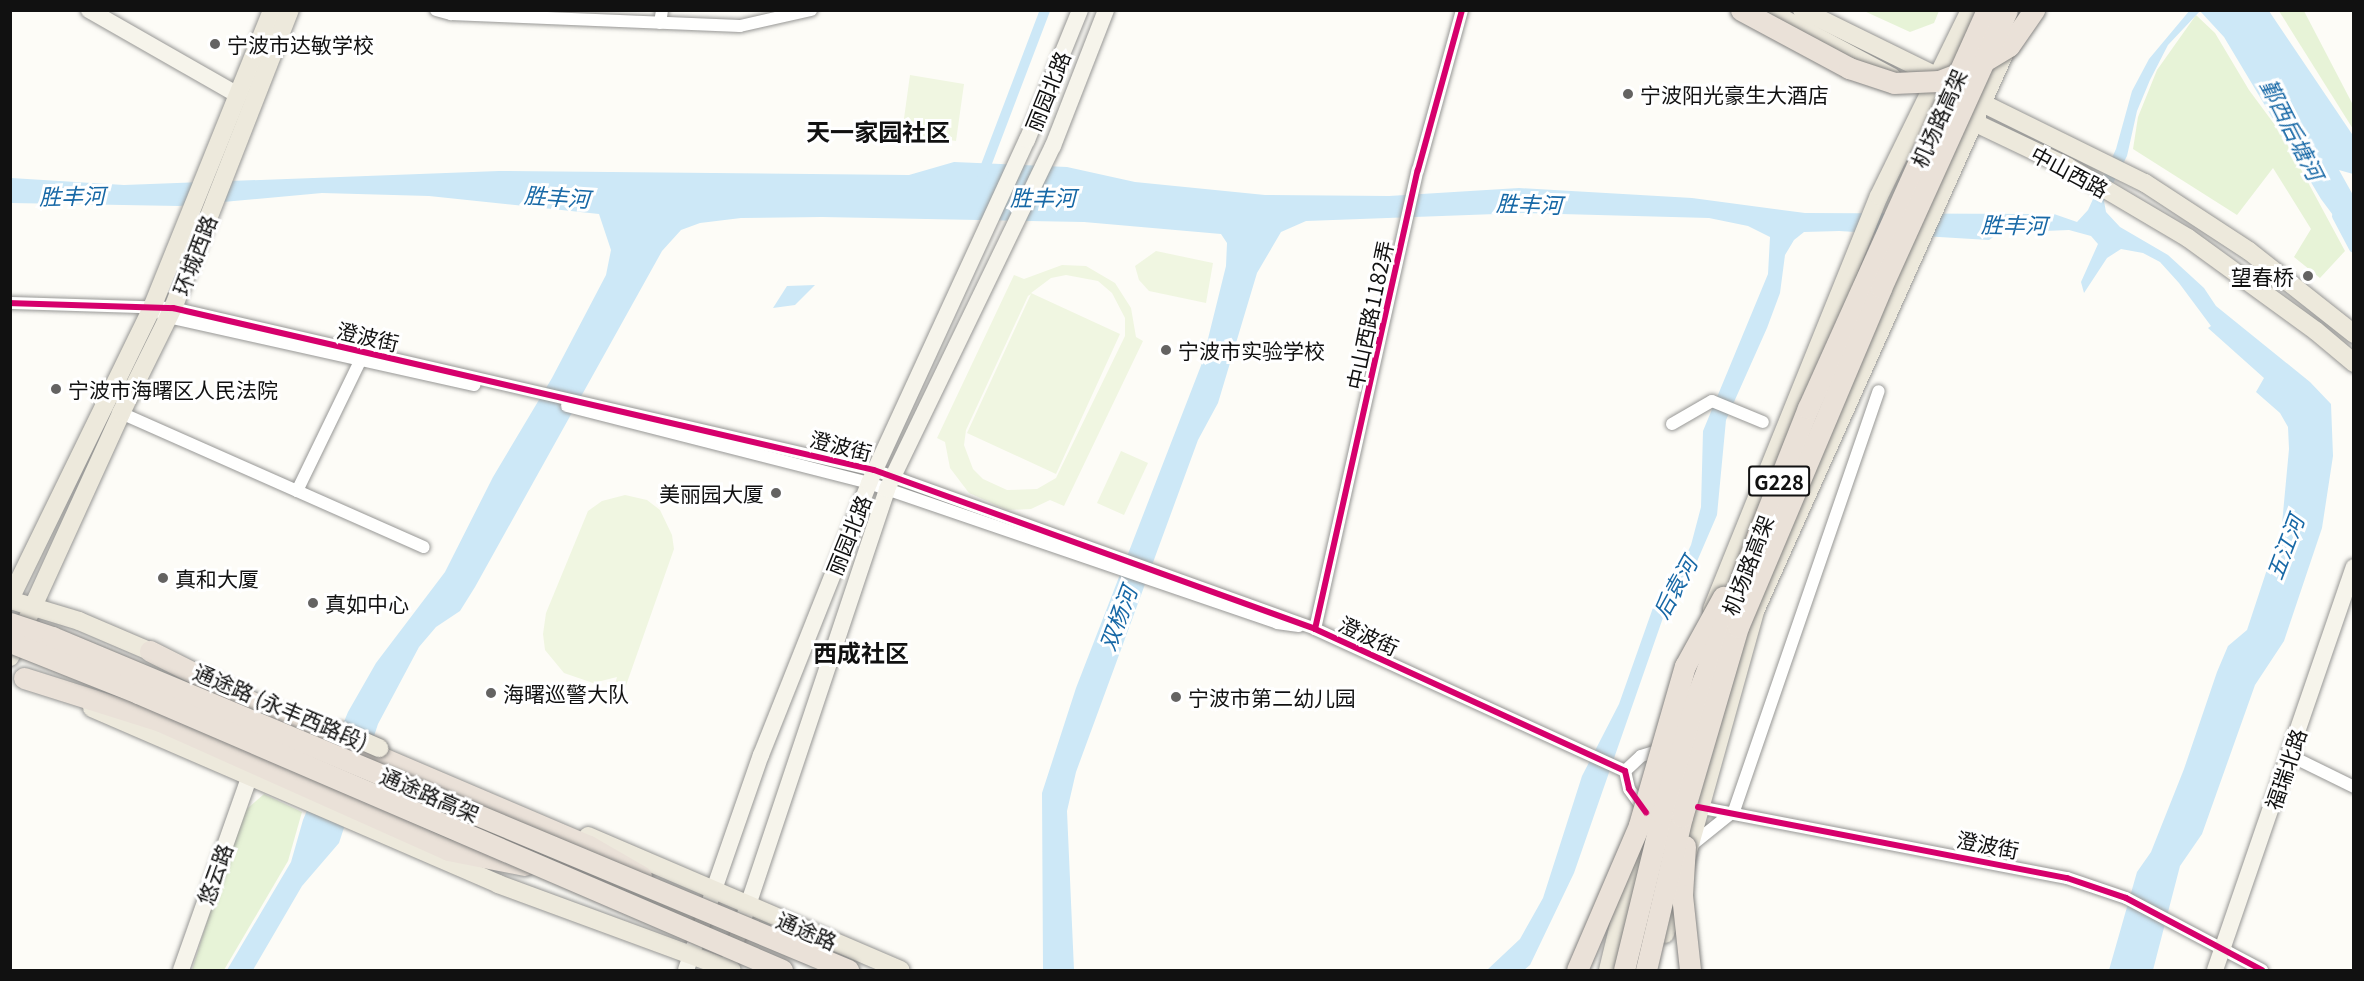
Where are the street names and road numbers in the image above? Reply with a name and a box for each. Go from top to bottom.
street label: 丽园北路 [1020,47,1074,135]
street label: 机场路高架 [1905,65,1971,171]
street label: 中山西路 [2027,140,2113,202]
street label: 环城西路 [167,211,221,299]
street label: 中山西路1182弄 [1341,238,1397,392]
street label: 澄波街 [334,317,402,355]
street label: 澄波街 [807,425,875,465]
road number: G228 [1748,464,1810,498]
street label: 丽园北路 [821,491,875,579]
street label: 机场路高架 [1716,511,1778,619]
street label: 澄波街 [1335,610,1403,660]
street label: 通途路 (永丰西路段) [190,658,372,754]
street label: 福瑞北路 [2259,725,2311,813]
street label: 通途路高架 [377,762,483,826]
street label: 澄波街 [1955,826,2021,862]
street label: 悠云路 [191,840,237,908]
street label: 通途路 [773,906,841,954]

